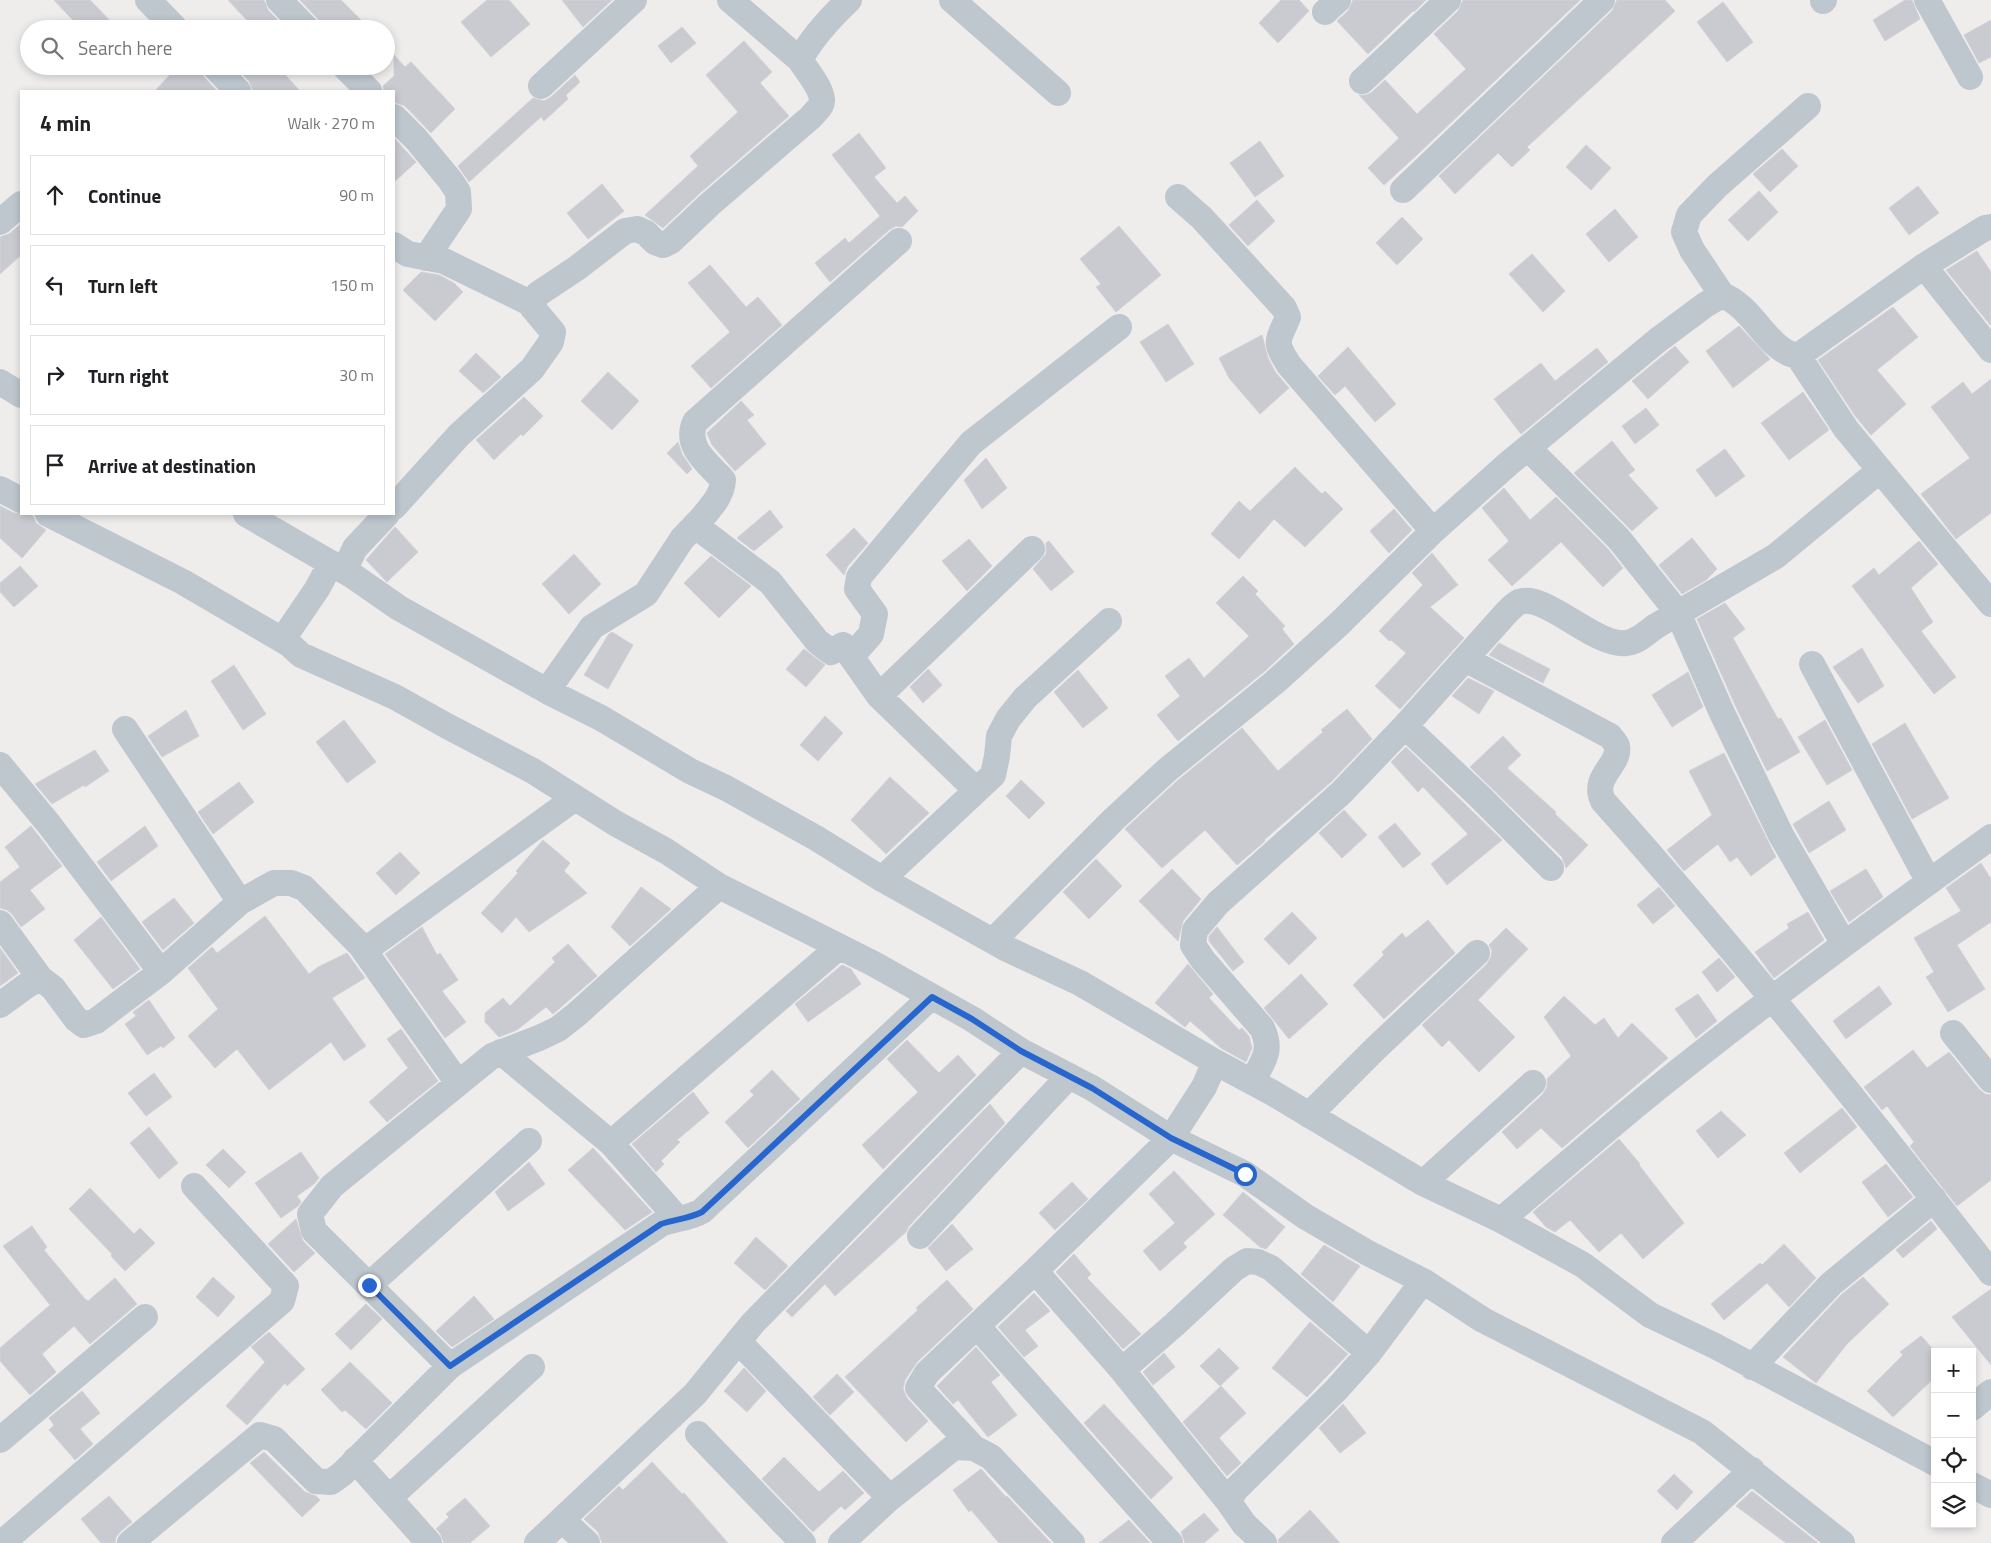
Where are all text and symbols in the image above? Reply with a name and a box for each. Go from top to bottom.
search box [20,20,395,75]
text: Search here [78,33,172,62]
icon: search [38,34,66,62]
text: 4 min [40,107,91,139]
text: Walk · 270 m [287,111,375,135]
icon: ahead [41,181,69,209]
text: Continue [88,181,161,210]
text: 90 m [339,183,374,207]
icon: left [41,271,69,299]
text: Turn left [88,271,158,300]
text: 150 m [330,273,374,297]
icon: right [41,361,69,389]
text: Turn right [88,361,169,390]
text: 30 m [339,363,374,387]
icon: arrive [41,451,69,479]
text: Arrive at destination [88,451,256,480]
route start [1234,1163,1257,1186]
route end [358,1274,381,1297]
map controls [1931,1348,1976,1528]
button: + [1931,1348,1976,1393]
button: − [1931,1393,1976,1438]
button: locate [1931,1438,1976,1483]
button: layers [1931,1483,1976,1528]

